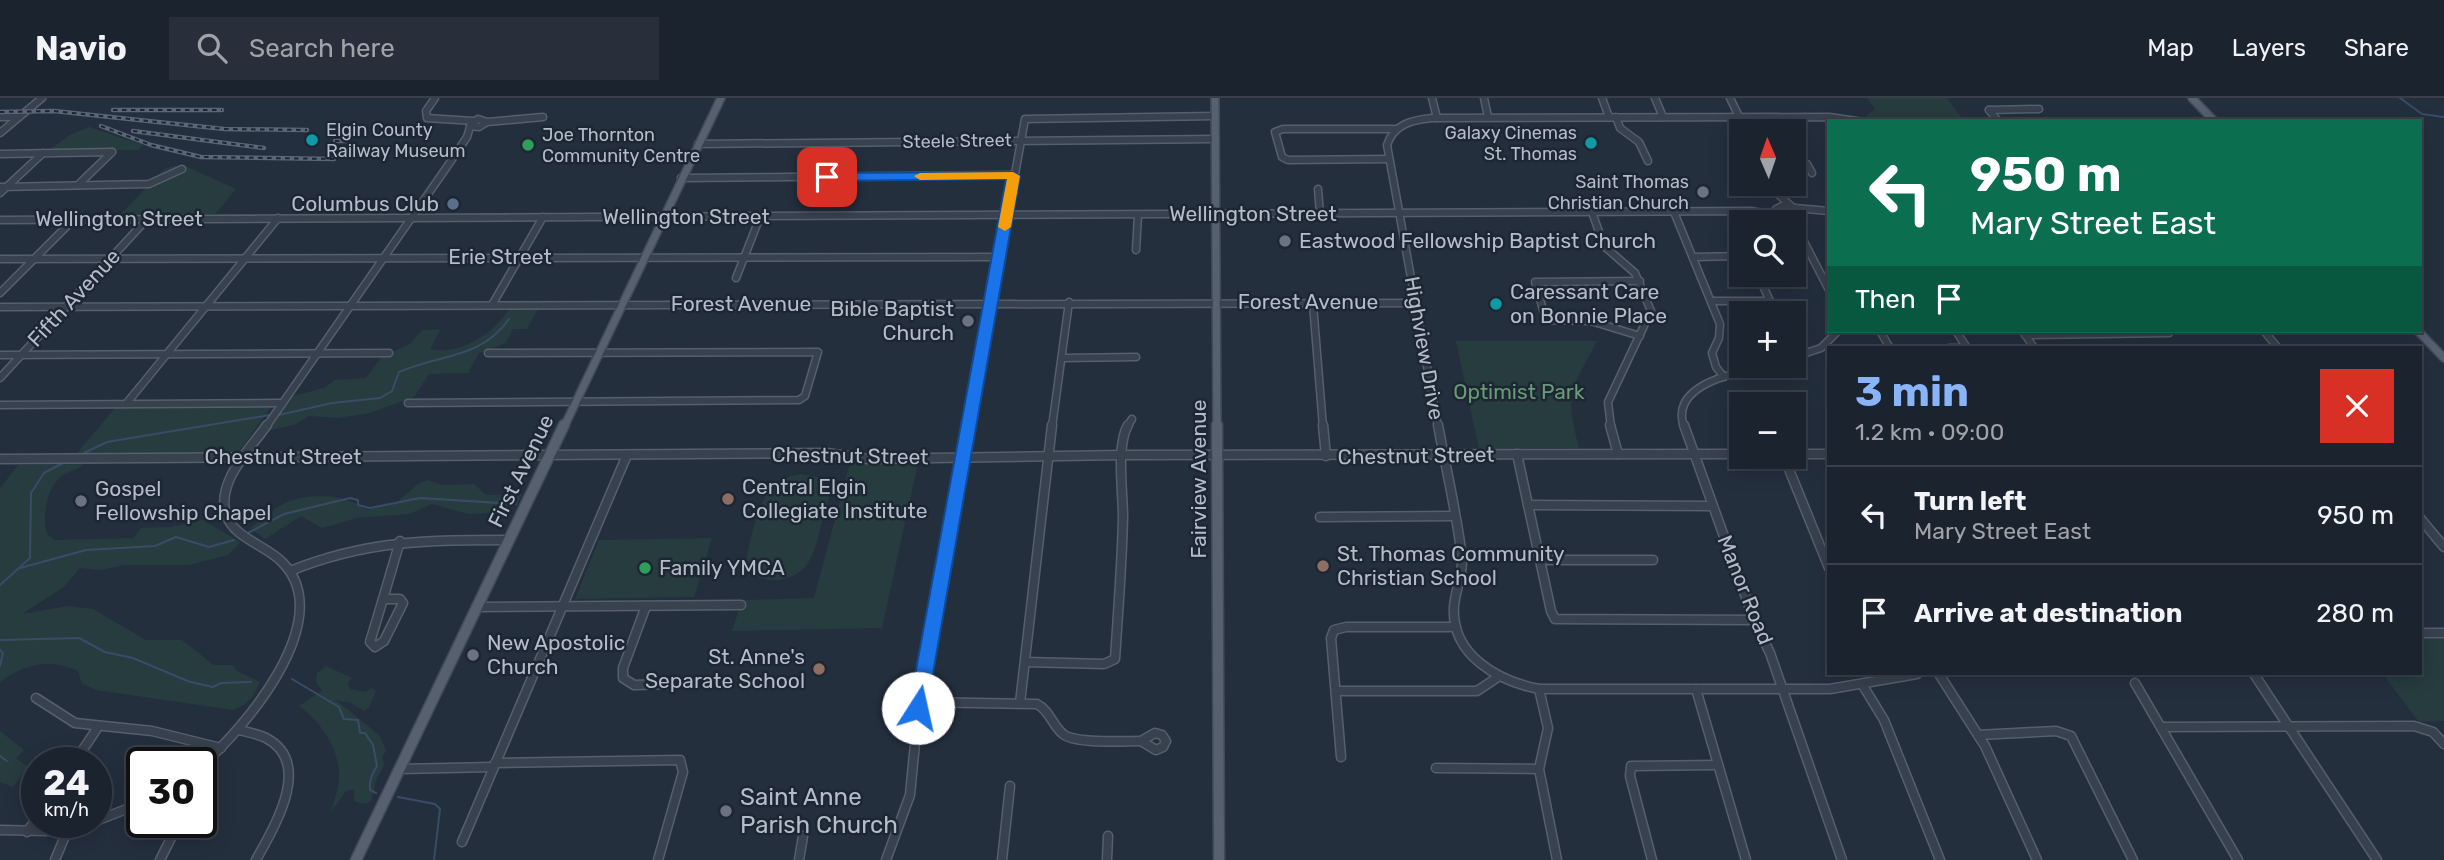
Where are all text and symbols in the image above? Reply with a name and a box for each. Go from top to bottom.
search box [169,17,659,80]
text: Navio [35,29,127,68]
icon: search [193,29,231,67]
text: Search here [249,33,395,64]
text: Map [2147,34,2194,62]
text: Layers [2232,34,2306,62]
text: Share [2344,34,2409,62]
place label: Elgin County Railway Museum [326,119,465,162]
north arrow [1729,119,1806,196]
map controls [1729,119,1806,469]
place label: Galaxy Cinemas St. Thomas [1444,122,1577,165]
place label: Joe Thornton Community Centre [542,124,700,167]
street label: Steele Street [902,129,1012,153]
marker: Elgin County Railway Museum [304,132,320,148]
marker: Galaxy Cinemas St. Thomas [1583,135,1599,151]
marker: Joe Thornton Community Centre [520,137,536,153]
text: 950 m [1970,145,2122,203]
pin [797,147,857,207]
icon: left [1855,147,1946,238]
icon: arrive [808,158,846,196]
place label: Saint Thomas Christian Church [1548,171,1689,214]
marker: Saint Thomas Christian Church [1695,184,1711,200]
place label: Columbus Club [291,191,439,216]
marker: Columbus Club [445,196,461,212]
street label: Wellington Street [1169,201,1337,226]
street label: Wellington Street [602,204,770,229]
text: Mary Street East [1970,204,2216,242]
street label: Wellington Street [35,206,203,231]
button: search [1729,210,1806,287]
place label: Eastwood Fellowship Baptist Church [1299,228,1656,253]
marker: Eastwood Fellowship Baptist Church [1277,233,1293,249]
street label: Fifth Avenue [22,244,125,352]
street label: Erie Street [448,244,552,269]
street label: Highview Drive [1400,274,1449,422]
place label: Caressant Care on Bonnie Place [1510,279,1667,328]
icon: arrive [1930,280,1968,318]
text: Then [1855,284,1916,315]
street label: Forest Avenue [1238,289,1378,314]
street label: Forest Avenue [671,291,811,316]
place label: Bible Baptist Church [830,296,954,345]
marker: Caressant Care on Bonnie Place [1488,296,1504,312]
button: + [1729,301,1806,378]
marker: Bible Baptist Church [960,313,976,329]
text: 3 min [1855,367,1969,417]
button: close [2320,369,2394,443]
park label: Optimist Park [1453,379,1585,404]
button: − [1729,392,1806,469]
street label: Fairview Avenue [1186,399,1211,559]
street label: First Avenue [482,410,559,531]
text: 1.2 km · 09:00 [1855,418,2004,446]
street label: Chestnut Street [771,442,929,469]
street label: Chestnut Street [1337,442,1495,469]
street label: Chestnut Street [205,444,361,469]
place label: Central Elgin Collegiate Institute [742,474,928,523]
place label: Gospel Fellowship Chapel [95,476,271,525]
text: Turn left [1914,486,2026,517]
marker: Central Elgin Collegiate Institute [720,491,736,507]
marker: Gospel Fellowship Chapel [73,493,89,509]
icon: left [1855,496,1893,534]
text: 950 m [2317,500,2394,531]
text: Mary Street East [1914,517,2091,545]
street label: Manor Road [1712,532,1779,648]
place label: St. Thomas Community Christian School [1337,541,1565,590]
place label: Family YMCA [659,555,785,580]
marker: St. Thomas Community Christian School [1315,558,1331,574]
marker: Family YMCA [637,560,653,576]
icon: arrive [1855,594,1893,632]
text: Arrive at destination [1914,598,2182,629]
text: 280 m [2316,598,2394,629]
place label: New Apostolic Church [487,630,625,679]
place label: St. Anne's Separate School [645,644,805,693]
marker: New Apostolic Church [465,647,481,663]
marker: St. Anne's Separate School [811,661,827,677]
position arrow [881,671,955,745]
speed limit sign: 30 [126,747,217,838]
text: 24 [43,762,90,804]
place label: Saint Anne Parish Church [740,783,898,839]
text: km/h [44,799,89,821]
marker: Saint Anne Parish Church [718,803,734,819]

